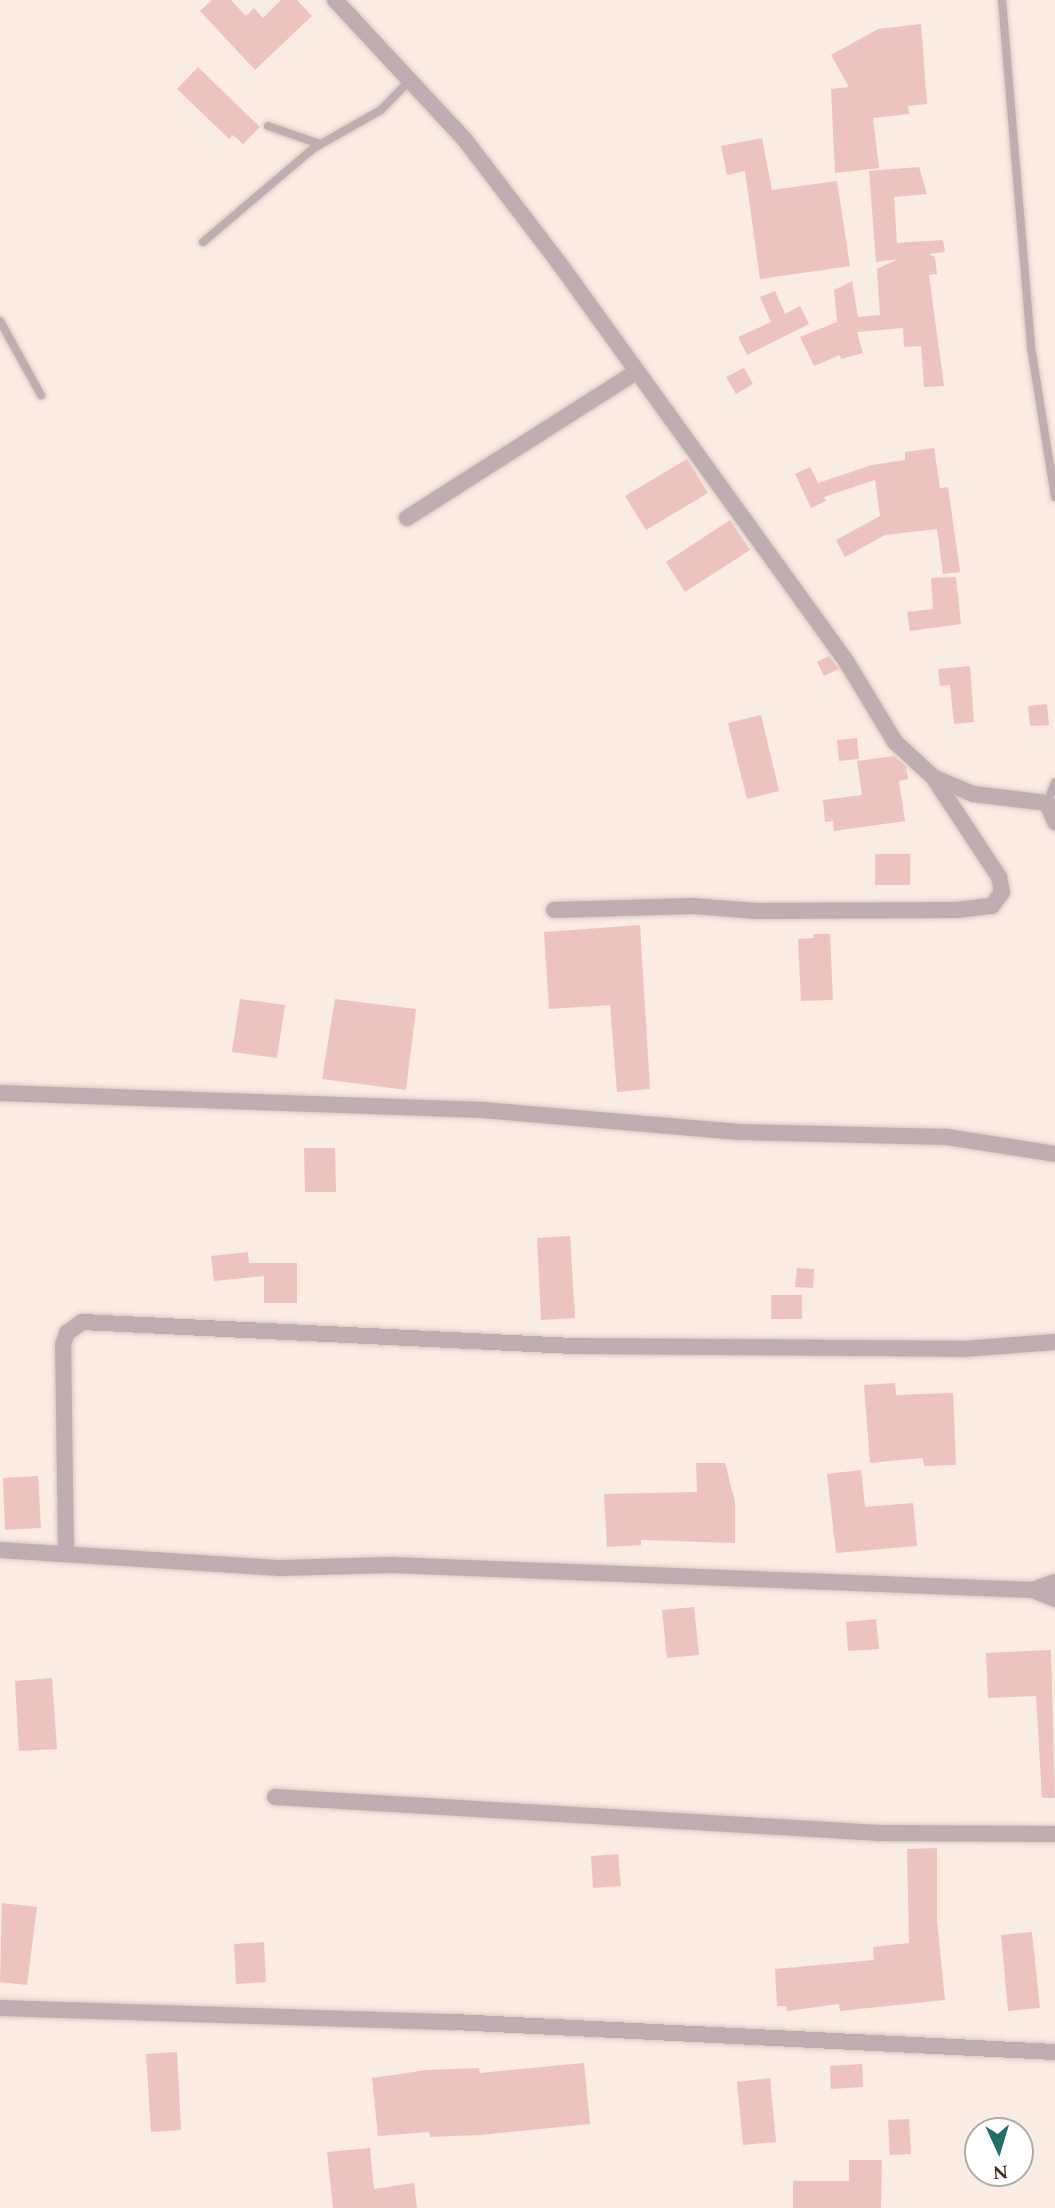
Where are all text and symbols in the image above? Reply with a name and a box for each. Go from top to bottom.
north arrow [964,2117,1034,2187]
text: N [992,2156,1009,2186]

